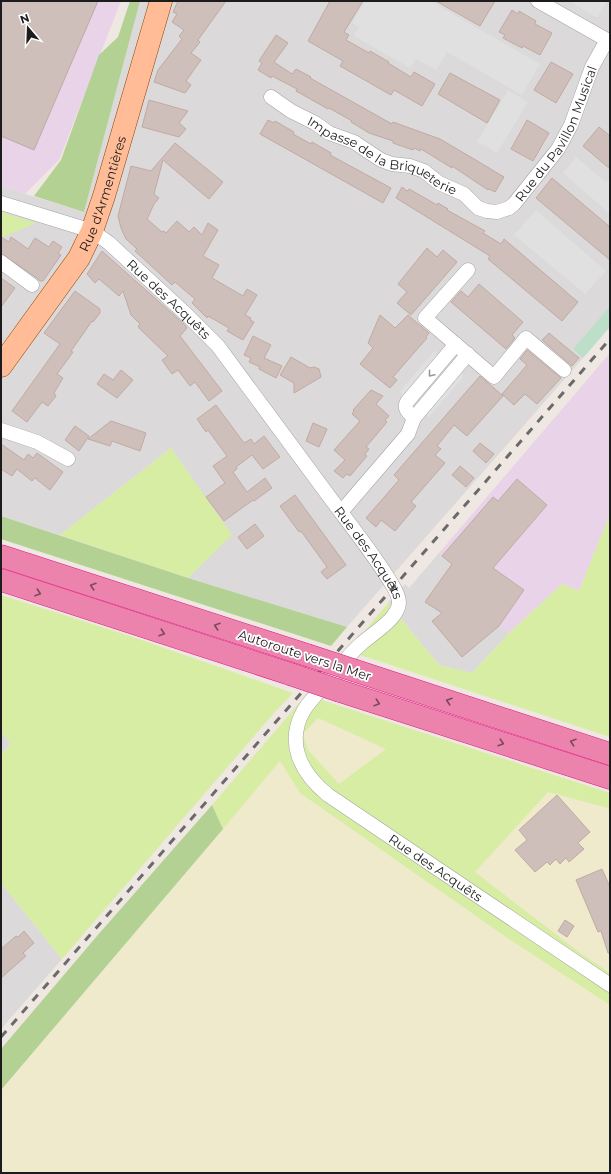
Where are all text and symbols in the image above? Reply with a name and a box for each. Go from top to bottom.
north arrow [8,8,48,48]
text: N [18,10,31,27]
street label: Rue du Pavillon Musical [511,64,600,205]
street label: Impasse de la Briqueterie [305,113,459,198]
street label: Rue d'Armentières [75,134,129,254]
street label: Rue des Acquêts [124,256,214,342]
one-way arrow [428,369,435,377]
street label: Rue des Acquêts [331,503,406,601]
one-way arrow [90,582,97,591]
one-way arrow [34,588,41,596]
one-way arrow [214,622,221,631]
street label: Autoroute vers la Mer [236,626,374,684]
one-way arrow [158,628,165,637]
one-way arrow [374,698,381,706]
one-way arrow [446,698,453,706]
one-way arrow [498,738,505,747]
one-way arrow [570,738,577,746]
street label: Rue des Acquêts [386,830,486,905]

